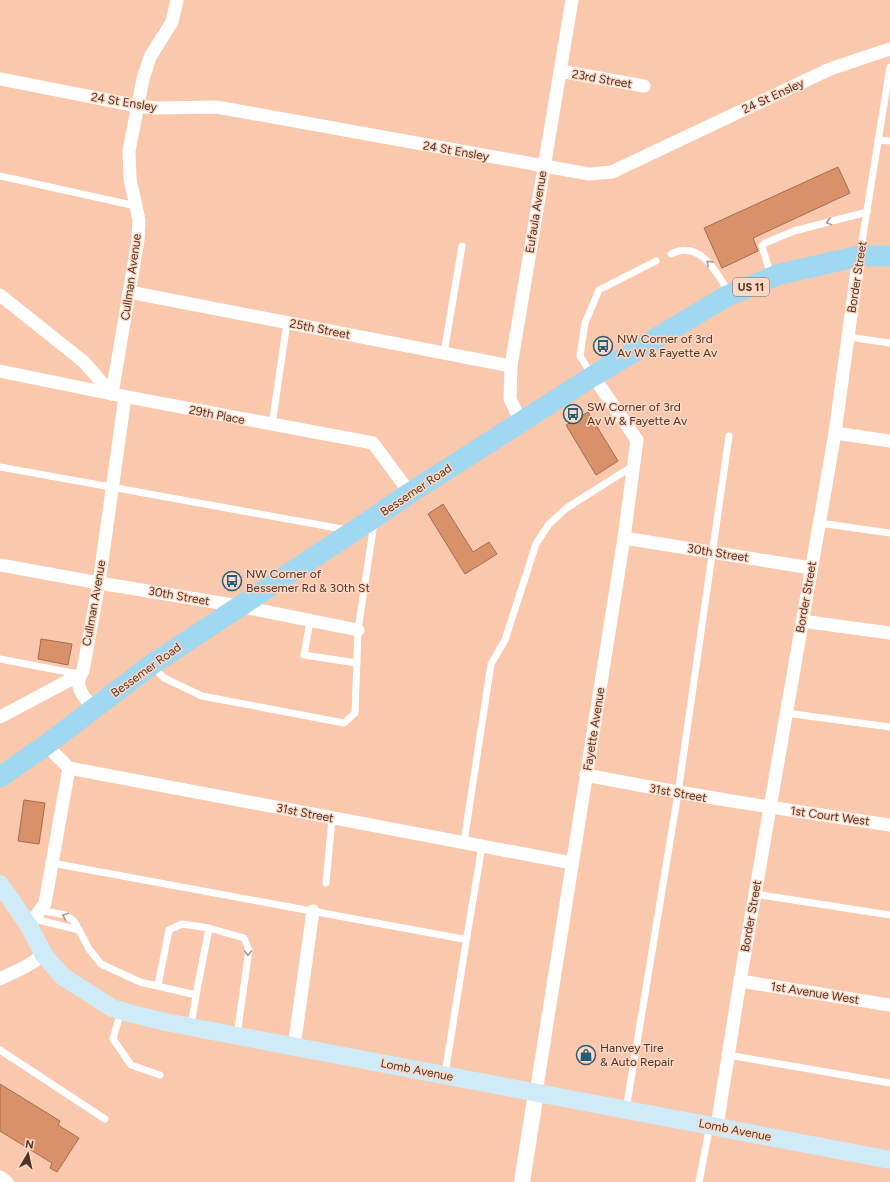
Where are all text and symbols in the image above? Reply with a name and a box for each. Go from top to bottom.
street label: 23rd Street [571,67,634,91]
street label: 24 St Ensley [740,75,807,116]
street label: 24 St Ensley [90,90,159,114]
street label: 24 St Ensley [422,138,491,164]
street label: Eufaula Avenue [523,169,549,254]
one-way arrow [826,218,833,226]
street label: Cullman Avenue [118,232,144,321]
street label: Border Street [844,240,870,314]
one-way arrow [706,260,714,268]
road number: US 11 [733,278,769,296]
street label: 25th Street [289,316,352,342]
place label: NW Corner of 3rd Av W & Fayette Av [617,332,718,360]
bus stop icon: NW Corner of 3rd Av W & Fayette Av [592,335,614,357]
place label: SW Corner of 3rd Av W & Fayette Av [587,400,688,428]
street label: 29th Place [188,403,246,427]
bus stop icon: SW Corner of 3rd Av W & Fayette Av [562,403,584,425]
street label: Bessemer Road [378,461,454,519]
street label: 30th Street [686,541,750,565]
street label: Cullman Avenue [80,558,109,647]
street label: Border Street [793,560,819,634]
place label: NW Corner of Bessemer Rd & 30th St [246,567,370,595]
bus stop icon: NW Corner of Bessemer Rd & 30th St [221,570,243,592]
street label: 30th Street [147,584,211,608]
street label: Bessemer Road [108,640,184,700]
street label: Fayette Avenue [580,686,608,772]
street label: 31st Street [648,781,708,805]
street label: 31st Street [275,801,335,826]
street label: 1st Court West [790,804,871,829]
street label: Border Street [738,879,764,953]
one-way arrow [62,913,69,921]
one-way arrow [244,950,252,956]
street label: 1st Avenue West [770,979,861,1007]
place label: Hanvey Tire & Auto Repair [600,1041,674,1069]
shop icon: Hanvey Tire & Auto Repair [575,1044,597,1066]
street label: Lomb Avenue [379,1056,455,1084]
street label: Lomb Avenue [697,1116,773,1144]
north arrow [8,1134,48,1174]
text: N [24,1138,35,1152]

